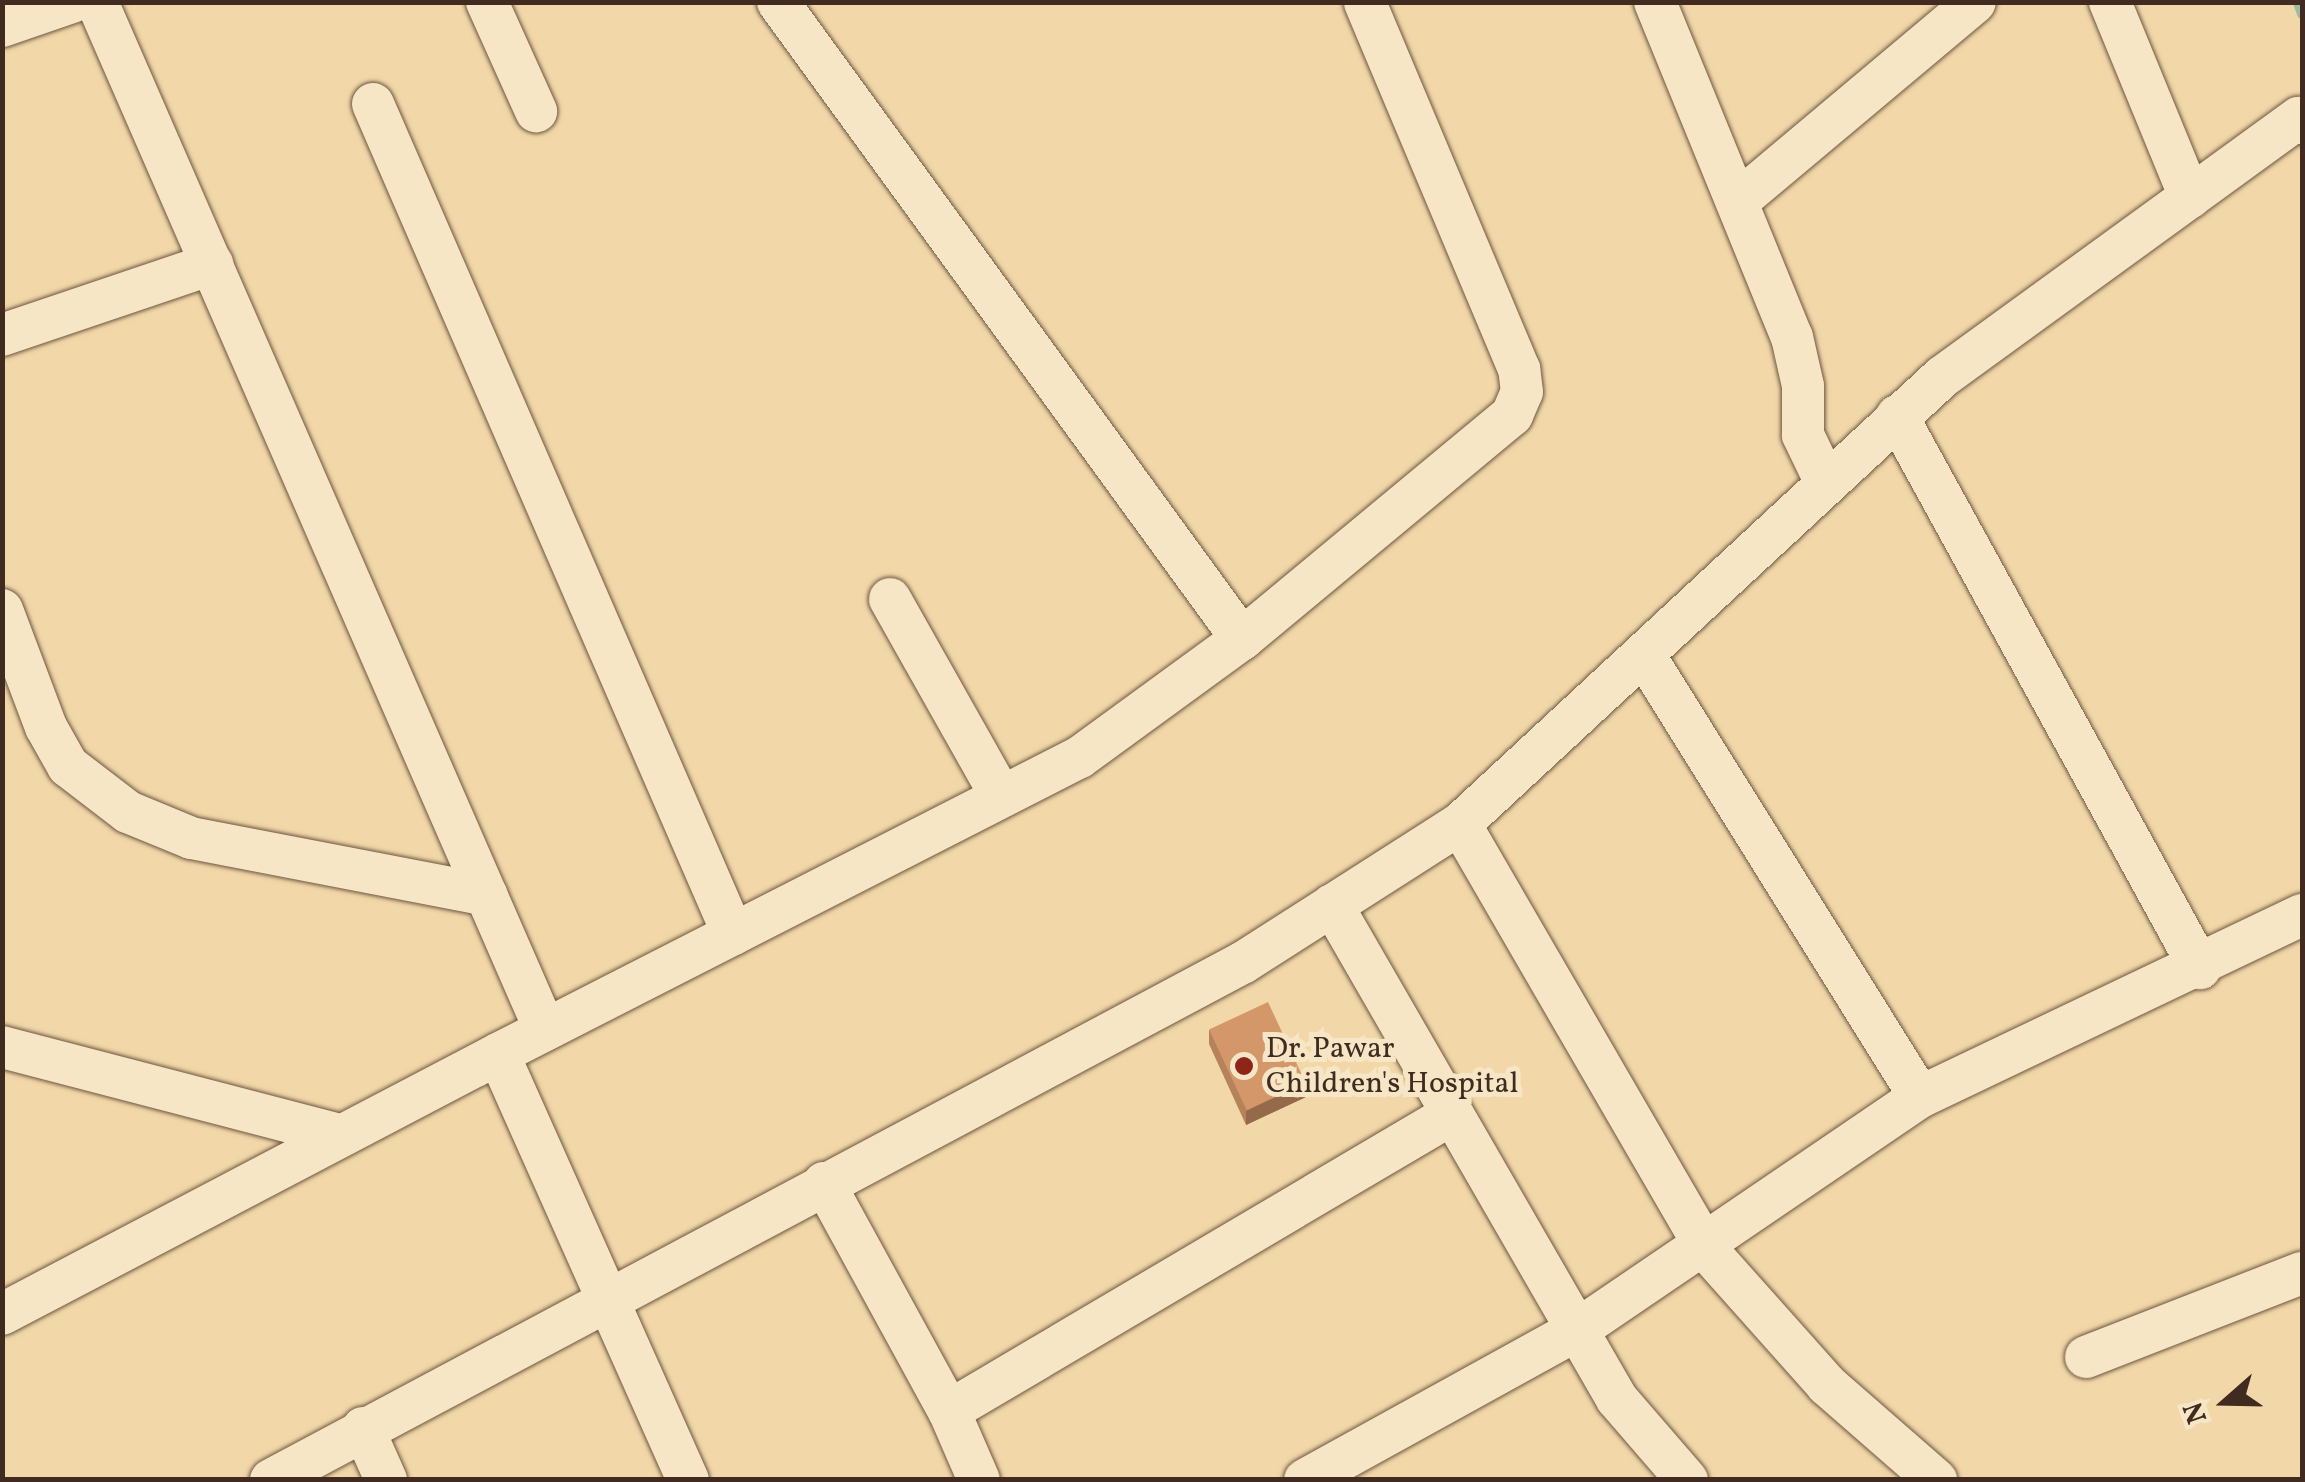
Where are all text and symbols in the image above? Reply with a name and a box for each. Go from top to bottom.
place label: Dr. Pawar Children's Hospital [1266,1031,1518,1102]
marker: Dr. Pawar Children's Hospital [1231,1053,1257,1079]
north arrow [2175,1352,2275,1452]
text: N [2175,1396,2218,1429]

